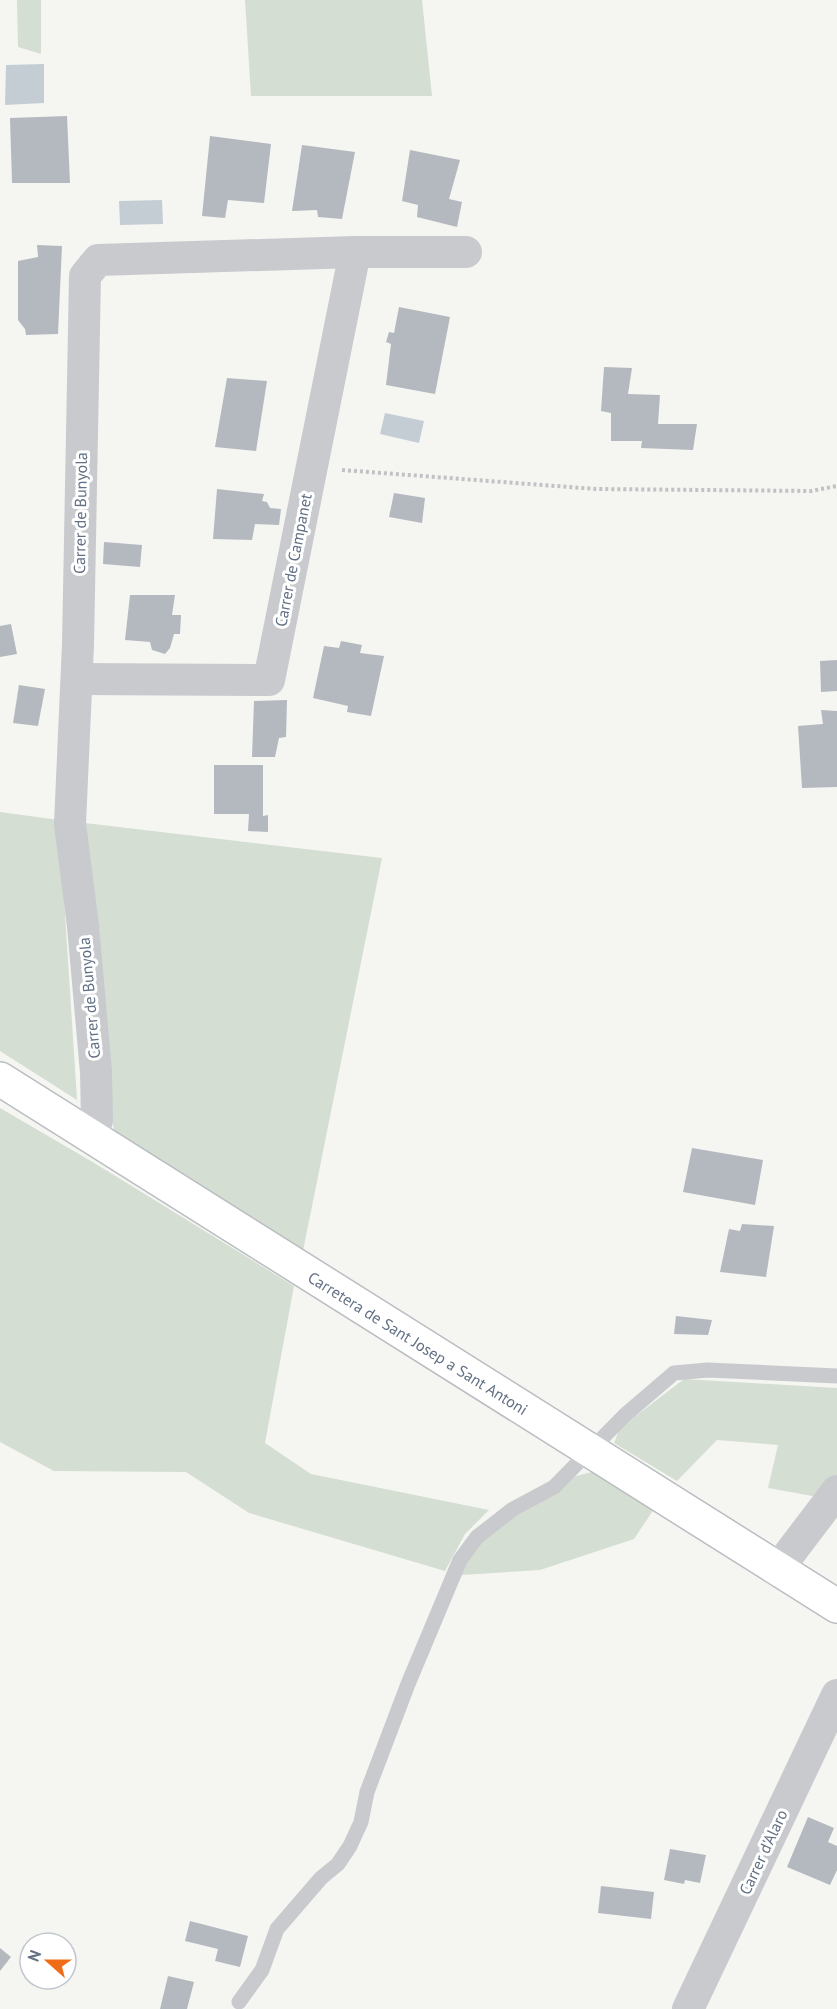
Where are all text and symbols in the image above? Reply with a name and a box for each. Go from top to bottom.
street label: Carrer de Bunyola [69,452,91,574]
street label: Carrer de Campanet [270,491,316,628]
street label: Carrer de Bunyola [74,937,104,1059]
street label: Carretera de Sant Josep a Sant Antoni [304,1267,532,1419]
street label: Carrer d'Alaro [735,1806,791,1898]
north arrow [18,1931,78,1991]
text: N [23,1947,45,1964]

